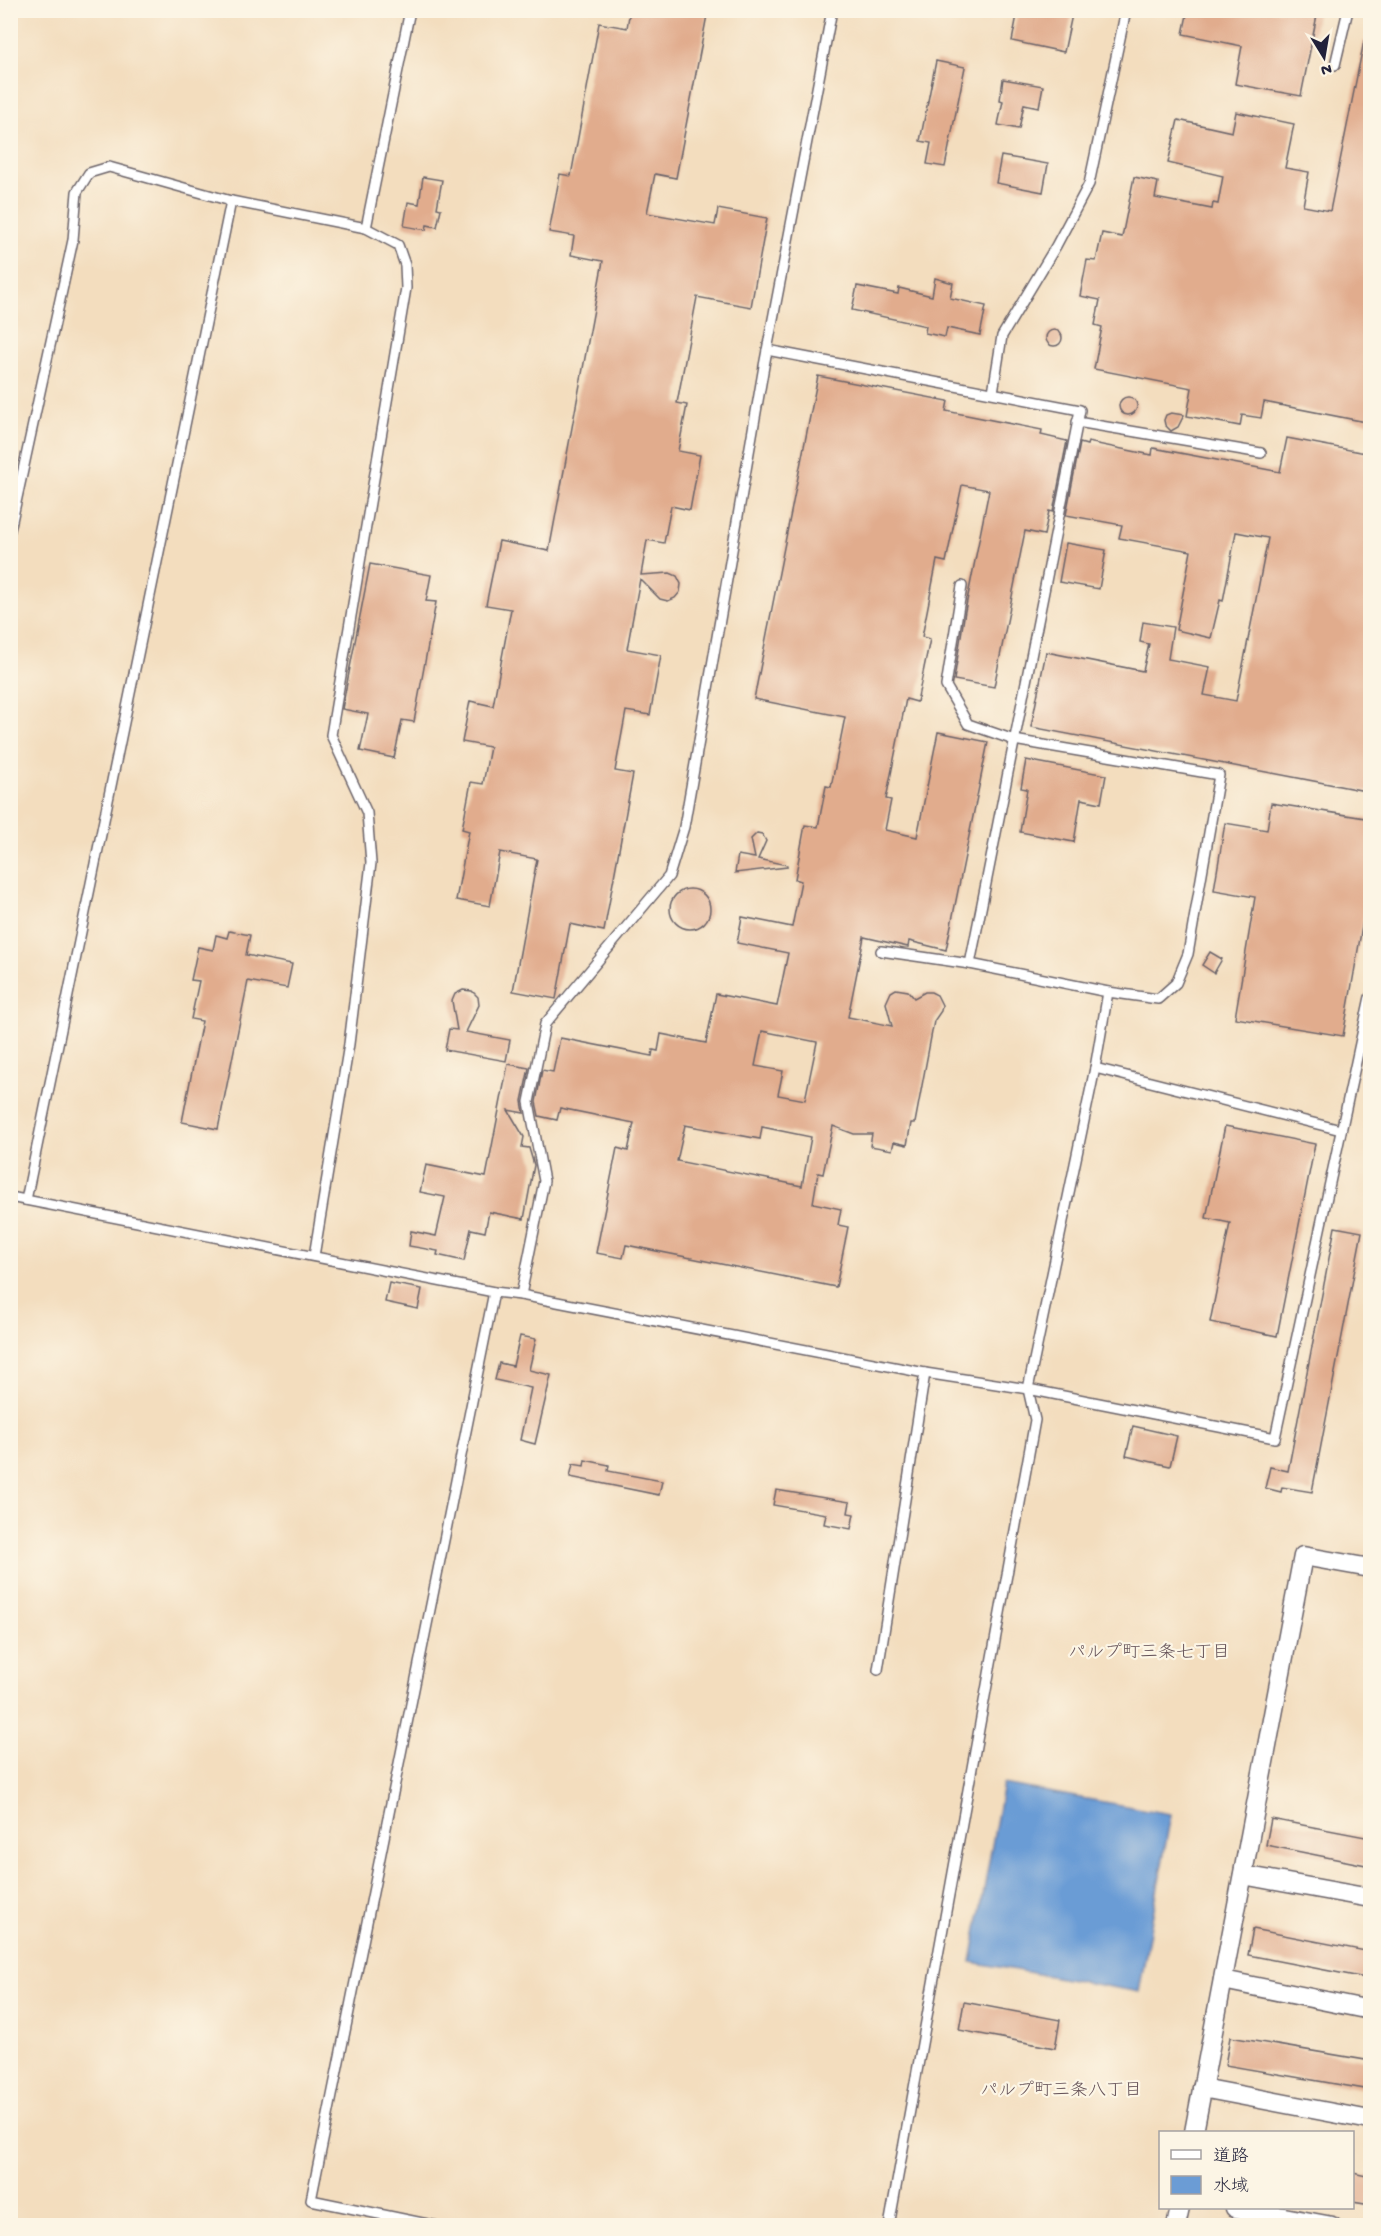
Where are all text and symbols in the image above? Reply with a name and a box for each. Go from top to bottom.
north arrow [1294,27,1354,87]
text: N [1319,58,1333,79]
district label: パルプ町三条七丁目 [1068,1642,1230,1664]
district label: パルプ町三条八丁目 [980,2080,1142,2102]
legend [1159,2131,1354,2209]
text: 道路 [1213,2146,1249,2168]
text: 水域 [1213,2176,1249,2198]

